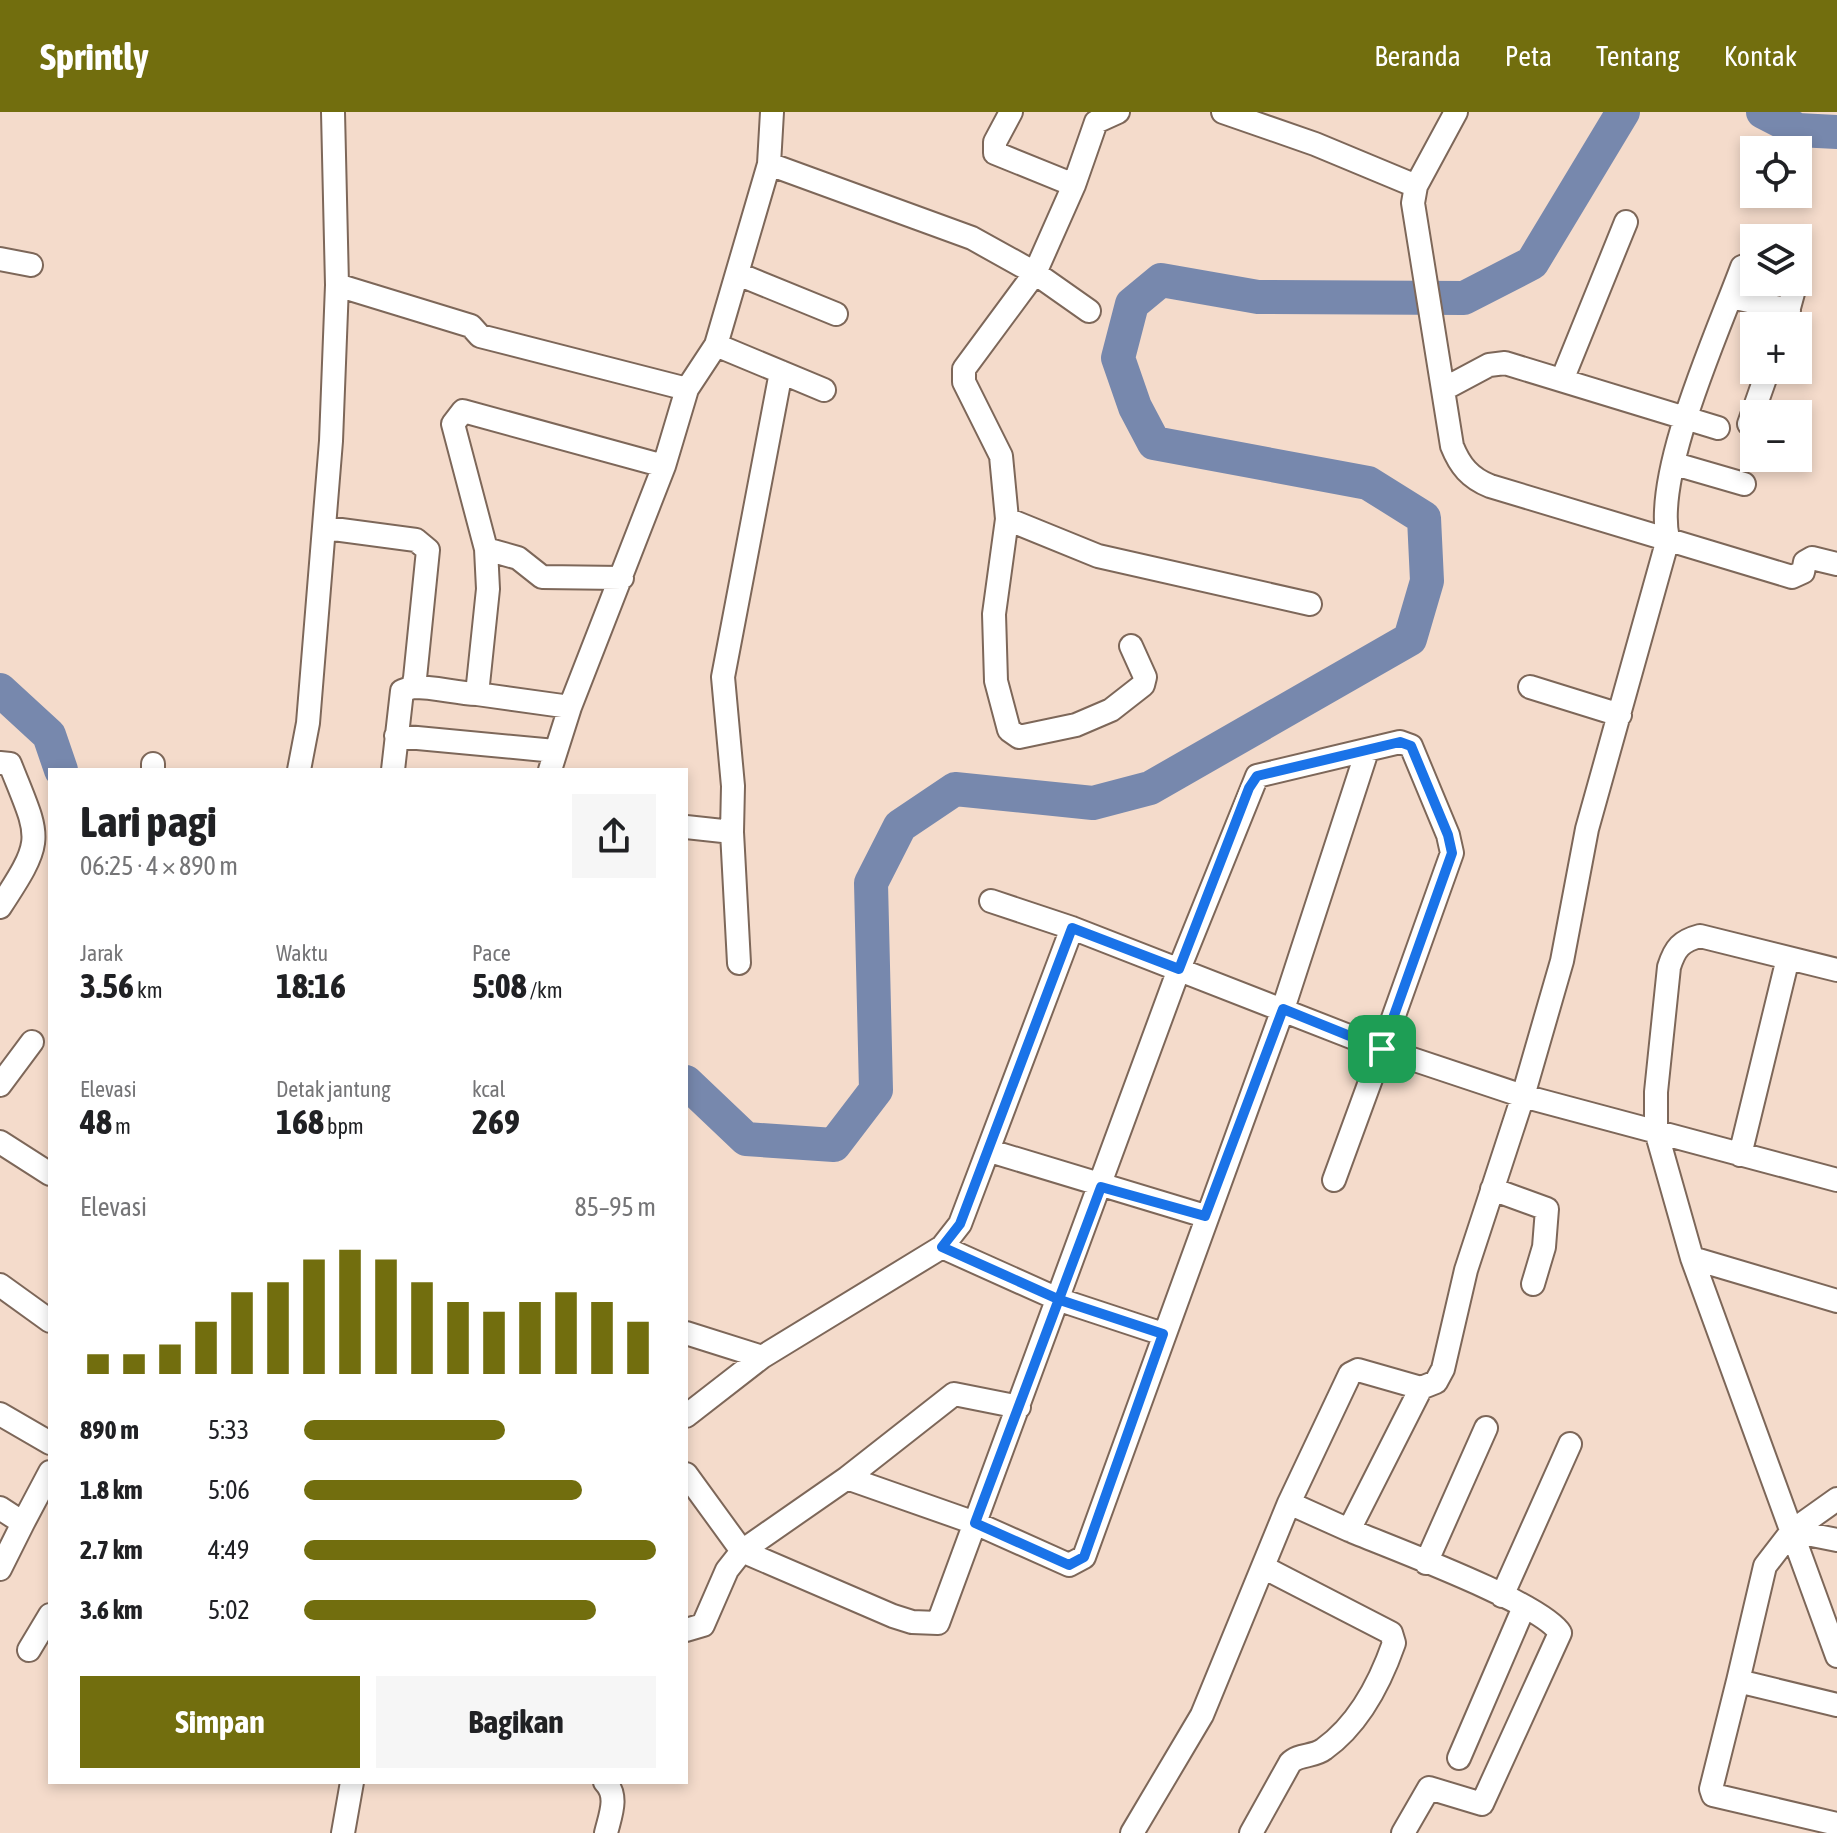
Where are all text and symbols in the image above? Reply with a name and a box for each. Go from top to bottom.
text: Sprintly [40,35,149,78]
text: Beranda [1374,40,1461,72]
text: Peta [1505,40,1552,72]
text: Tentang [1596,40,1680,72]
text: Kontak [1724,40,1797,72]
map controls [1740,136,1812,472]
button: locate [1740,136,1812,208]
button: layers [1740,224,1812,296]
button: + [1740,312,1812,384]
button: − [1740,400,1812,472]
button: share [572,794,656,878]
text: Lari pagi [80,796,217,846]
text: 06:25 · 4 × 890 m [80,851,238,881]
text: Jarak [80,940,123,966]
text: Waktu [276,940,328,966]
text: Pace [472,940,511,966]
text: 3.56 [80,966,134,1005]
text: 18:16 [276,966,346,1005]
text: 5:08 [472,966,527,1005]
text: km [134,977,163,1003]
text: /km [527,977,563,1003]
pin [1348,1015,1416,1083]
icon: arrive [1360,1027,1404,1071]
text: Elevasi [80,1076,137,1102]
text: Detak jantung [276,1076,391,1102]
text: kcal [472,1076,505,1102]
text: 48 [80,1102,112,1141]
text: 168 [276,1102,324,1141]
text: 269 [472,1102,520,1141]
text: m [112,1113,131,1139]
text: bpm [324,1113,364,1139]
text: Elevasi [80,1192,147,1222]
text: 85–95 m [574,1192,656,1222]
text: 890 m [80,1415,139,1445]
text: 5:33 [208,1415,249,1445]
text: 1.8 km [80,1475,143,1505]
text: 5:06 [208,1475,250,1505]
text: 2.7 km [80,1535,143,1565]
text: 4:49 [208,1535,249,1565]
text: 3.6 km [80,1595,143,1625]
text: 5:02 [208,1595,250,1625]
button: Simpan [80,1676,360,1768]
button: Bagikan [376,1676,656,1768]

